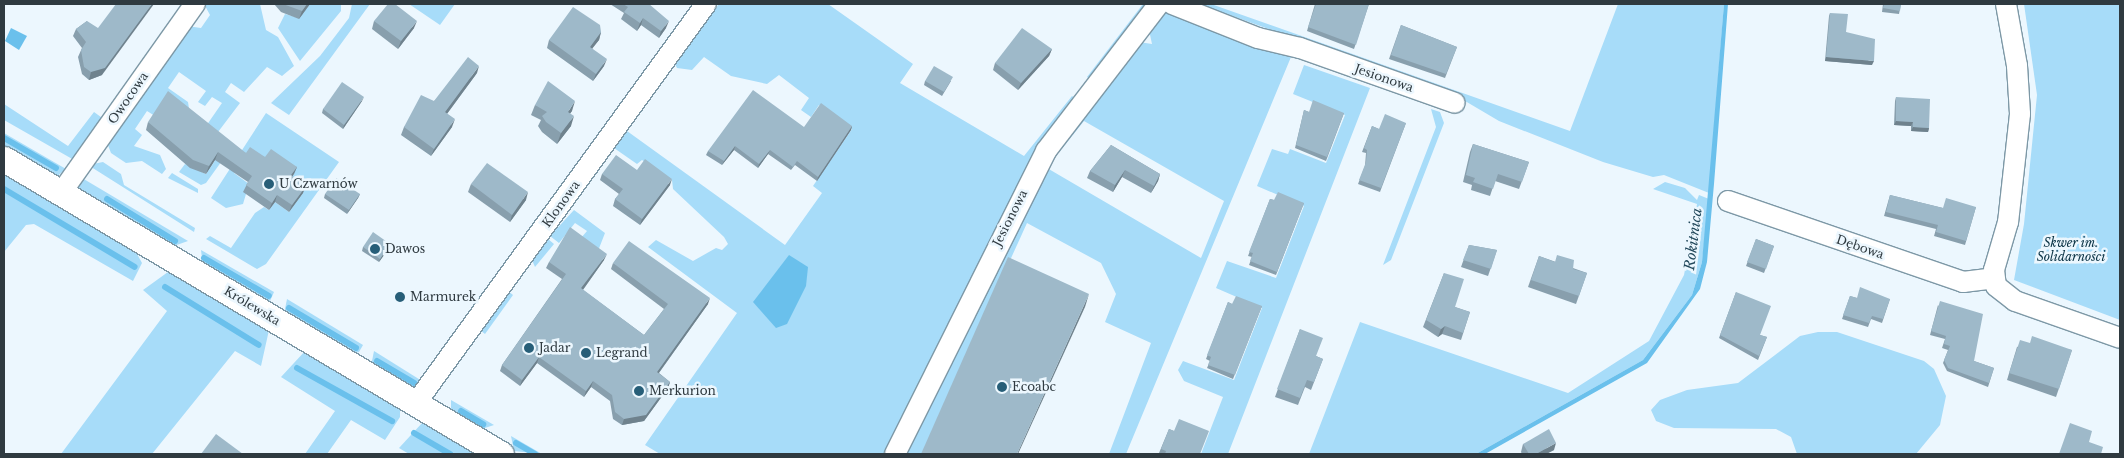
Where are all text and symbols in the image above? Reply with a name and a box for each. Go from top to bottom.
street label: Jesionowa [1353,61,1415,95]
street label: Owocowa [105,69,151,127]
place label: U Czwarnów [279,177,358,191]
marker: U Czwarnów [263,178,275,190]
street label: Klonowa [539,178,583,230]
street label: Jesionowa [990,187,1030,249]
water label: Rokitnica [1681,207,1705,271]
street label: Dębowa [1834,232,1886,262]
park label: Skwer im. Solidarności [2037,236,2105,264]
place label: Dawos [385,242,425,256]
marker: Dawos [369,243,381,255]
street label: Królewska [221,284,283,328]
place label: Marmurek [410,290,476,304]
marker: Marmurek [394,291,406,303]
place label: Jadar [539,341,570,355]
marker: Jadar [523,342,535,354]
place label: Legrand [596,346,648,360]
marker: Legrand [580,347,592,359]
place label: Ecoabc [1012,380,1056,394]
marker: Ecoabc [996,381,1008,393]
place label: Merkurion [649,384,716,398]
marker: Merkurion [633,385,645,397]

